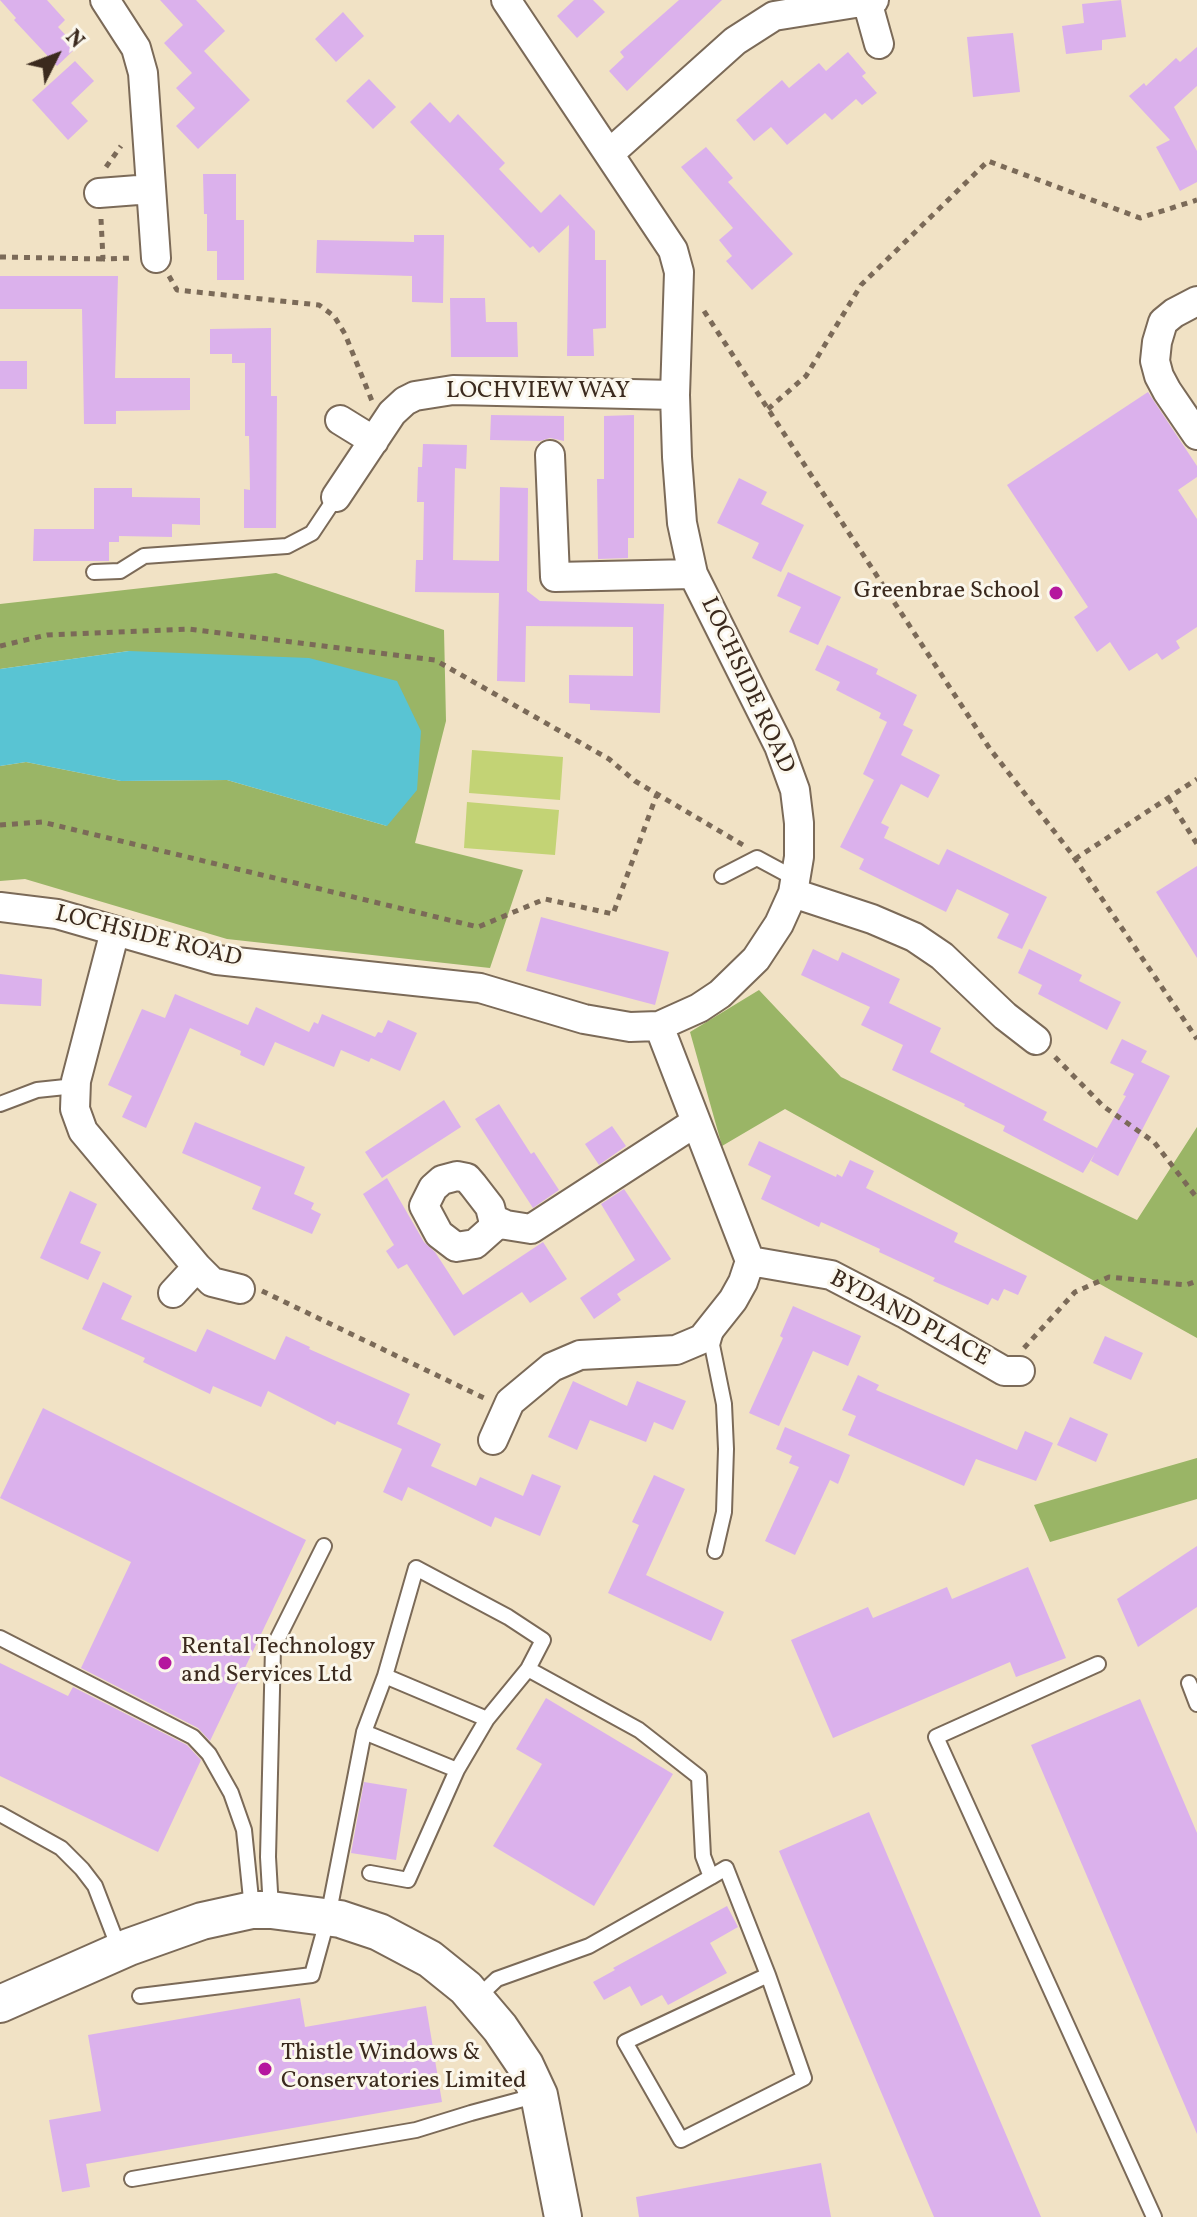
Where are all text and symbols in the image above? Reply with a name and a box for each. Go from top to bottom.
north arrow [16,16,96,96]
text: N [57,23,91,56]
street label: LOCHVIEW WAY [446,379,630,407]
place label: Greenbrae School [854,579,1040,607]
marker: Greenbrae School [1047,584,1065,602]
street label: LOCHSIDE ROAD [693,593,799,779]
street label: LOCHSIDE ROAD [52,901,244,975]
street label: BYDAND PLACE [824,1266,994,1374]
place label: Rental Technology and Services Ltd [181,1635,375,1691]
marker: Rental Technology and Services Ltd [156,1654,174,1672]
place label: Thistle Windows & Conservatories Limited [281,2041,527,2097]
marker: Thistle Windows & Conservatories Limited [256,2060,274,2078]

